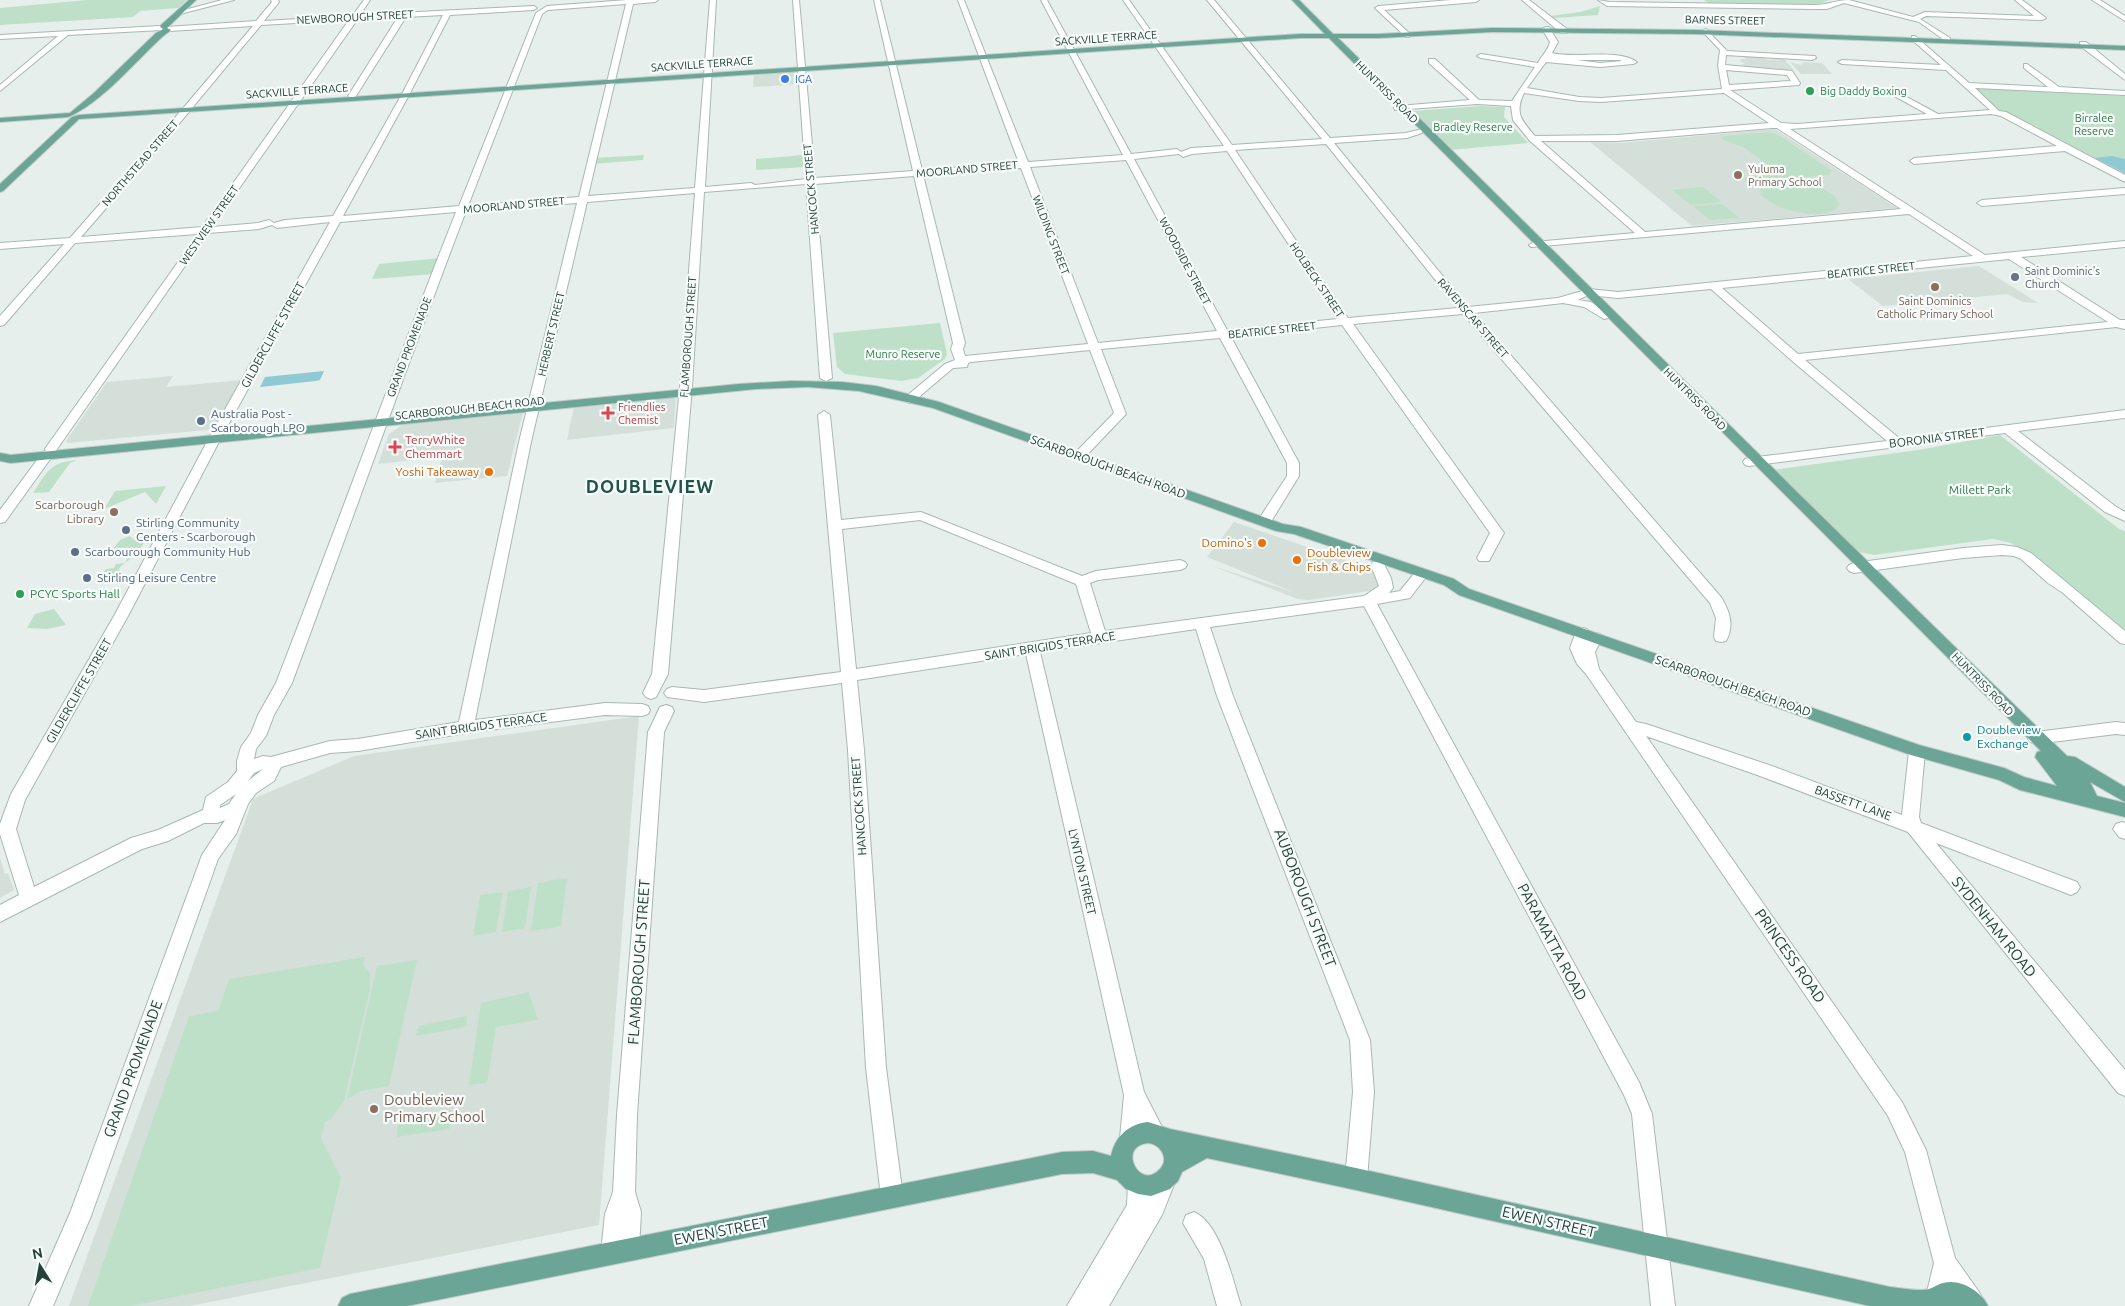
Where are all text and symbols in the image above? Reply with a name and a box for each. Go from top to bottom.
street label: NEWBOROUGH STREET [296,8,414,26]
street label: BARNES STREET [1685,13,1765,27]
street label: SACKVILLE TERRACE [1054,28,1158,48]
street label: SACKVILLE TERRACE [650,54,754,74]
street label: HUNTRISS ROAD [1353,58,1421,126]
marker: IGA [779,73,791,85]
place label: IGA [795,73,813,85]
street label: SACKVILLE TERRACE [245,81,349,101]
marker: Big Daddy Boxing [1804,85,1816,97]
place label: Big Daddy Boxing [1820,85,1907,97]
park label: Birralee Reserve [2074,112,2114,137]
street label: NORTHSTEAD STREET [99,118,181,208]
park label: Bradley Reserve [1433,121,1513,133]
street label: HANCOCK STREET [801,143,821,235]
street label: MOORLAND STREET [916,159,1018,179]
place label: Yuluma Primary School [1748,163,1822,188]
marker: Yuluma Primary School [1732,169,1744,181]
street label: WESTVIEW STREET [177,183,241,267]
street label: WILDING STREET [1030,194,1072,276]
street label: MOORLAND STREET [463,195,565,215]
street label: WOODSIDE STREET [1157,215,1213,307]
street label: HOLBECK STREET [1287,240,1347,320]
street label: BEATRICE STREET [1826,259,1916,281]
place label: Saint Dominic's Church [2025,265,2100,290]
marker: Saint Dominic's Church [2009,271,2021,283]
street label: FLAMBOROUGH STREET [678,276,698,398]
street label: RAVENSCAR STREET [1435,276,1511,360]
street label: GILDERCLIFFE STREET [238,279,307,390]
marker: Saint Dominics Catholic Primary School [1929,281,1941,293]
street label: HERBERT STREET [535,290,567,378]
street label: GRAND PROMENADE [384,295,434,399]
place label: Saint Dominics Catholic Primary School [1877,295,1993,320]
street label: BEATRICE STREET [1227,319,1317,341]
park label: Munro Reserve [866,348,940,360]
street label: HUNTRISS ROAD [1661,365,1729,433]
street label: SCARBOROUGH BEACH ROAD [395,394,546,422]
place label: Friendlies Chemist [618,401,666,426]
place label: Australia Post - Scarborough LPO [211,407,305,434]
marker: Friendlies Chemist [602,407,614,419]
marker: Australia Post - Scarborough LPO [195,415,207,427]
street label: BORONIA STREET [1888,425,1986,450]
street label: SCARBOROUGH BEACH ROAD [1029,432,1187,501]
place label: TerryWhite Chemmart [405,433,465,460]
marker: TerryWhite Chemmart [389,441,401,453]
place label: Yoshi Takeaway [396,465,479,478]
marker: Yoshi Takeaway [483,466,495,478]
district label: DOUBLEVIEW [586,476,714,496]
park label: Millett Park [1949,483,2011,496]
place label: Scarborough Library [35,498,104,525]
marker: Scarborough Library [108,506,120,518]
place label: Stirling Community Centers - Scarborough [136,516,256,543]
marker: Stirling Community Centers - Scarborough [120,524,132,536]
place label: Domino's [1202,536,1252,549]
marker: Domino's [1256,537,1268,549]
place label: Scarbourough Community Hub [85,545,251,558]
marker: Scarbourough Community Hub [69,546,81,558]
place label: Doubleview Fish & Chips [1307,546,1372,573]
marker: Doubleview Fish & Chips [1291,554,1303,566]
place label: Stirling Leisure Centre [97,571,216,584]
marker: Stirling Leisure Centre [81,572,93,584]
place label: PCYC Sports Hall [30,587,120,600]
marker: PCYC Sports Hall [14,588,26,600]
street label: SAINT BRIGIDS TERRACE [984,629,1117,662]
street label: GILDERCLIFFE STREET [43,636,114,746]
street label: HUNTRISS ROAD [1950,650,2016,718]
street label: SCARBOROUGH BEACH ROAD [1654,653,1813,718]
street label: SAINT BRIGIDS TERRACE [414,710,548,741]
place label: Doubleview Exchange [1977,723,2042,750]
marker: Doubleview Exchange [1961,731,1973,743]
street label: HANCOCK STREET [849,756,868,856]
street label: BASSETT LANE [1813,783,1894,823]
street label: AUBOROUGH STREET [1271,826,1340,970]
street label: LYNTON STREET [1066,828,1099,917]
street label: SYDENHAM ROAD [1949,873,2040,980]
street label: FLAMBOROUGH STREET [624,878,653,1045]
street label: PARAMATTA ROAD [1514,880,1590,1003]
street label: PRINCESS ROAD [1752,905,1829,1006]
street label: GRAND PROMENADE [100,998,165,1140]
place label: Doubleview Primary School [384,1091,485,1125]
marker: Doubleview Primary School [368,1103,380,1115]
street label: EWEN STREET [1501,1202,1598,1241]
street label: EWEN STREET [672,1213,770,1248]
north arrow [15,1241,65,1291]
text: N [31,1244,44,1262]

